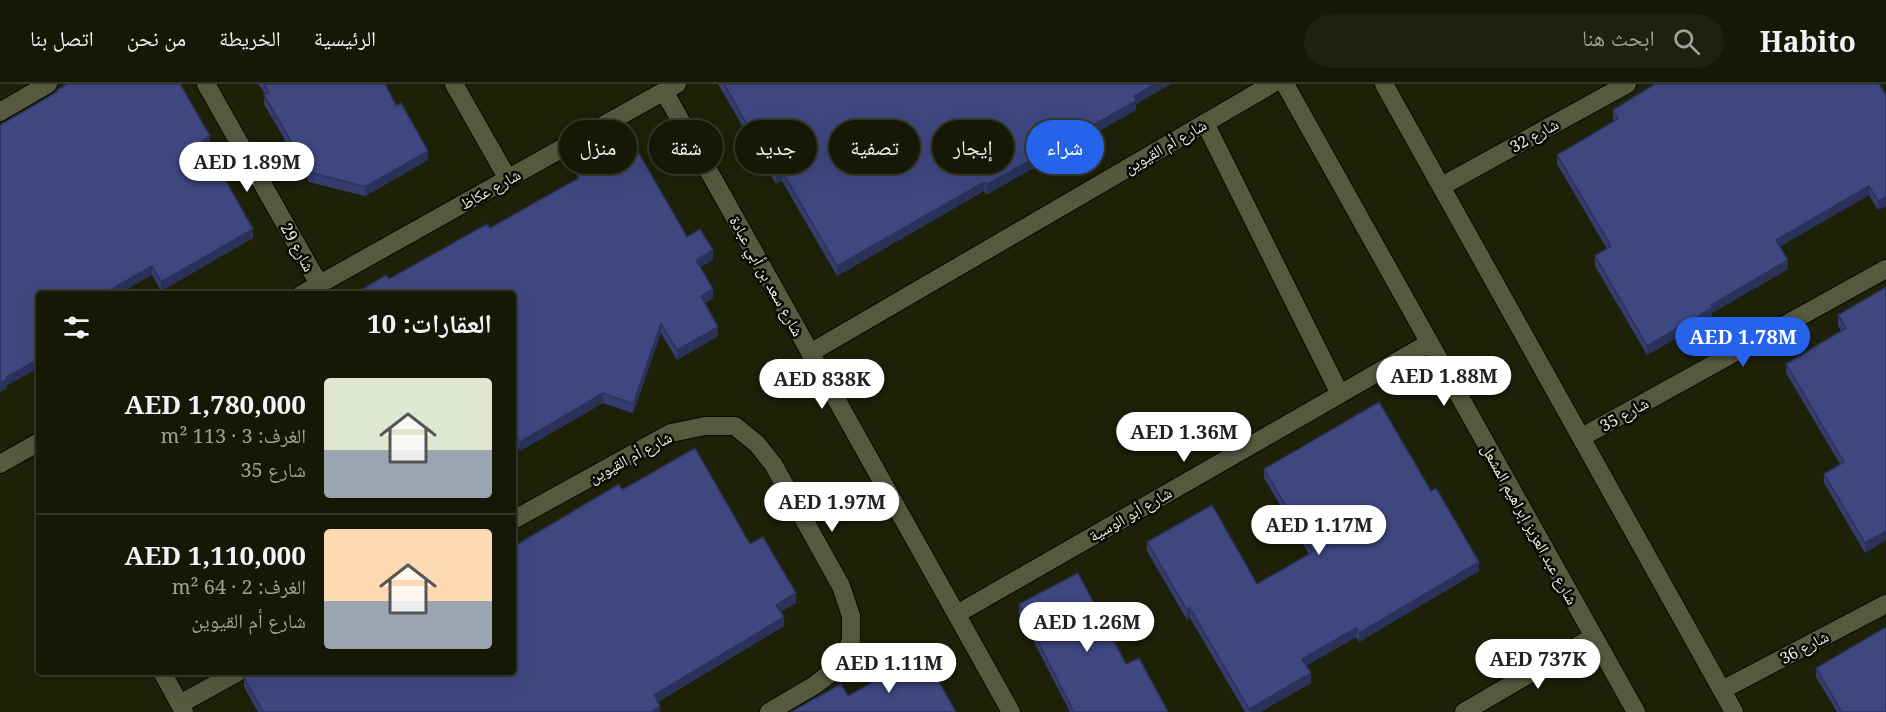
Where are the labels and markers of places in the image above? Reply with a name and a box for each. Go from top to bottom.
pin: AED 1.89M [178,142,316,193]
pin: AED 1.78M [1674,317,1812,368]
pin: AED 1.88M [1375,356,1513,407]
pin: AED 838K [760,359,884,410]
pin: AED 1.36M [1115,412,1253,463]
pin: AED 1.97M [763,482,901,533]
pin: AED 1.17M [1250,505,1388,556]
pin: AED 1.26M [1018,602,1156,653]
pin: AED 737K [1476,639,1600,690]
pin: AED 1.11M [820,643,958,694]

